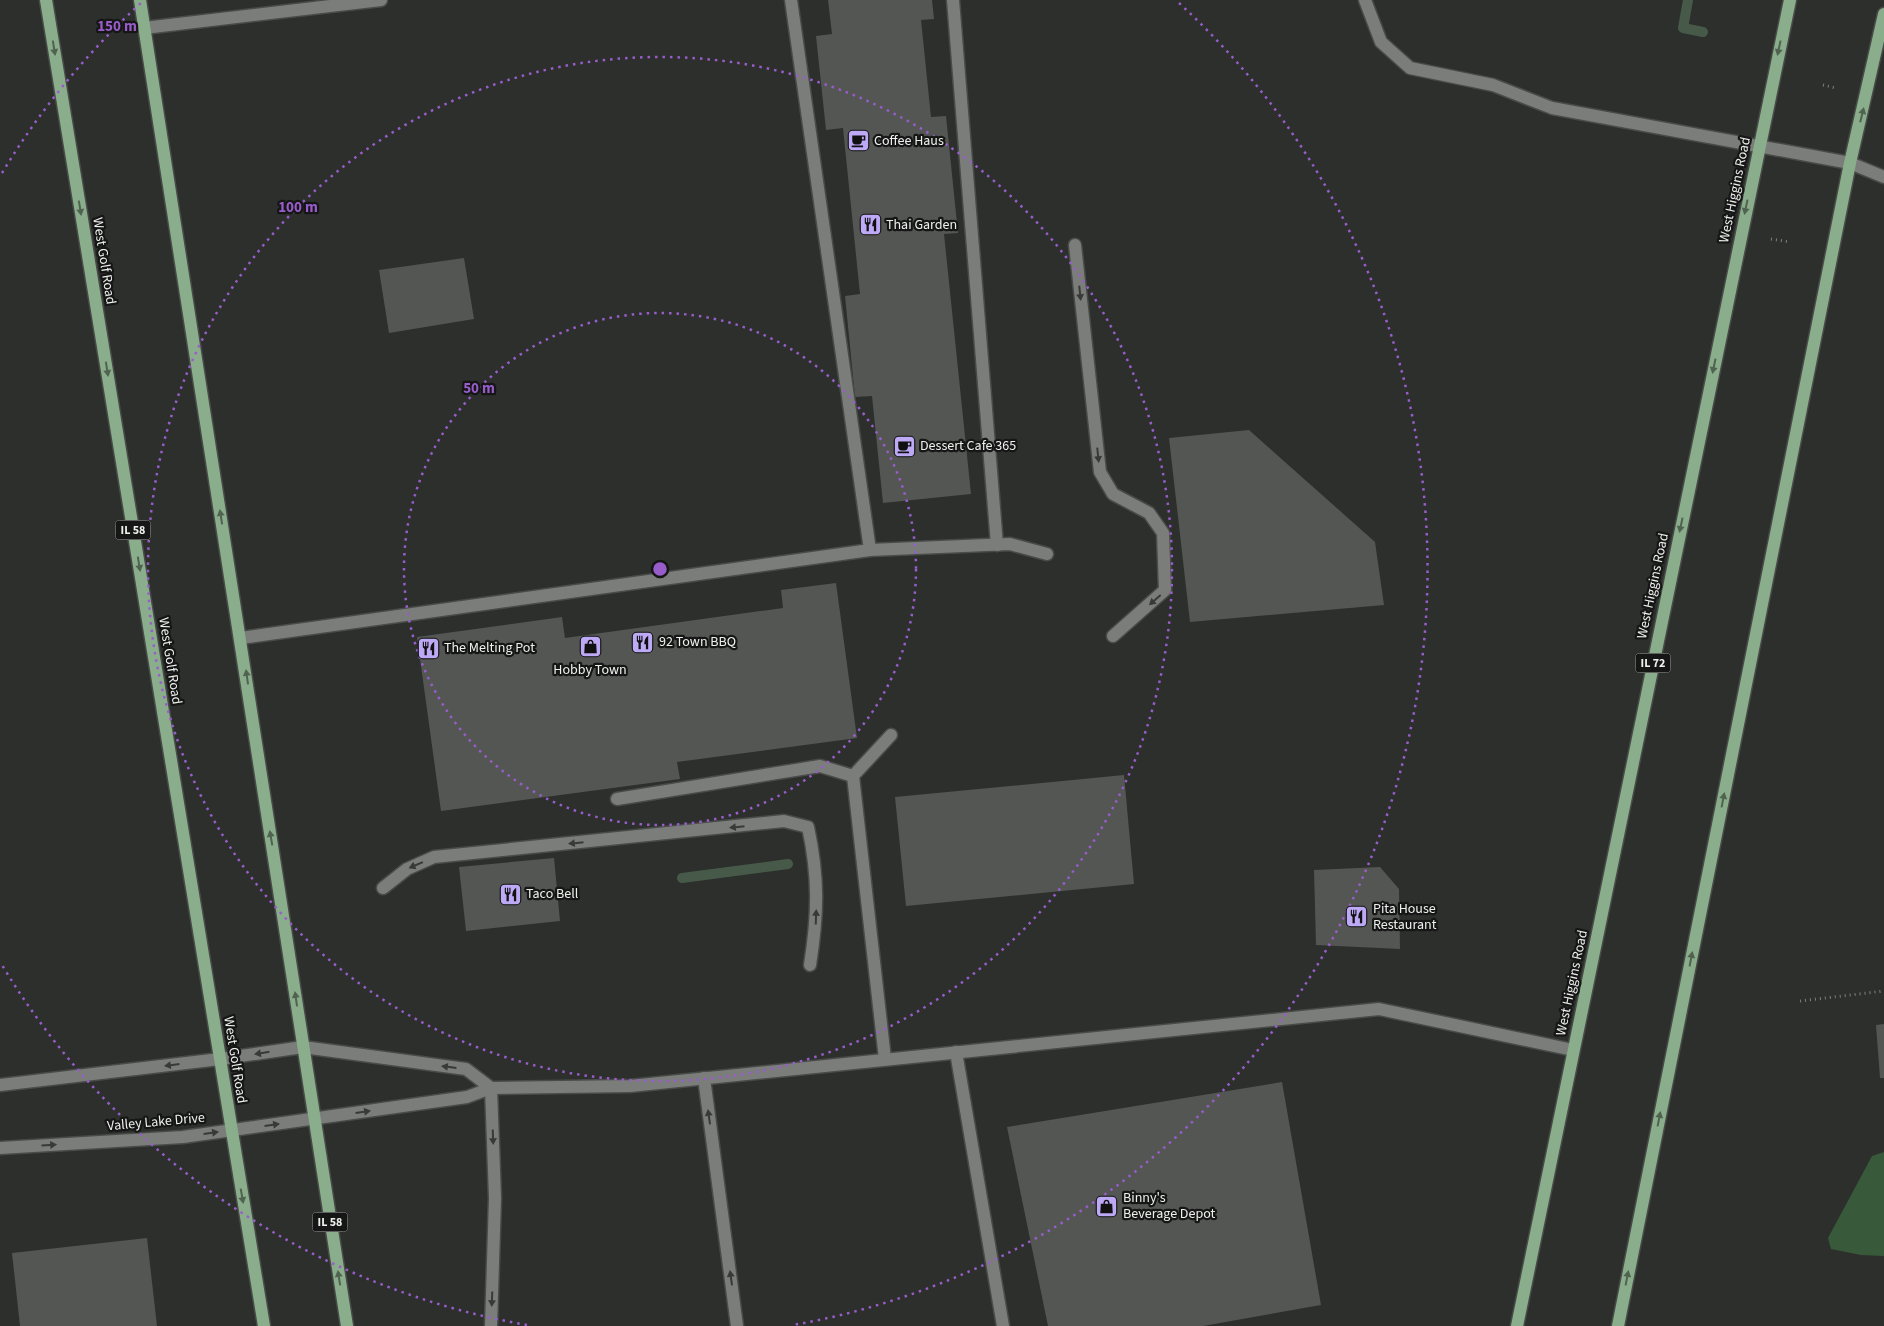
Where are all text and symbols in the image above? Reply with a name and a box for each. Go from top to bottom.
text: 150 m [97,16,137,37]
one-way arrow [50,40,58,56]
one-way arrow [1775,40,1783,56]
one-way arrow [1858,108,1866,123]
cafe icon: Coffee Haus [846,129,870,153]
place label: Coffee Haus [874,131,944,151]
street label: West Higgins Road [1714,135,1756,245]
text: 100 m [278,197,318,218]
one-way arrow [1742,199,1750,215]
one-way arrow [77,201,85,217]
restaurant icon: Thai Garden [858,213,882,237]
place label: Thai Garden [886,215,957,235]
street label: West Golf Road [87,216,121,306]
one-way arrow [1076,286,1084,302]
one-way arrow [1709,358,1717,374]
one-way arrow [103,361,111,377]
text: 50 m [463,378,495,399]
cafe icon: Dessert Cafe 365 [892,434,916,458]
place label: Dessert Cafe 365 [920,436,1016,456]
one-way arrow [1094,447,1102,463]
one-way arrow [217,508,225,524]
one-way arrow [1677,518,1685,533]
road number: IL 58 [116,520,150,540]
street label: West Higgins Road [1632,531,1674,641]
one-way arrow [135,556,143,572]
centre of rings [651,560,669,578]
one-way arrow [1149,594,1161,606]
street label: West Golf Road [153,616,187,706]
restaurant icon: 92 Town BBQ [631,630,655,654]
place label: 92 Town BBQ [659,632,736,652]
shop icon: Hobby Town [578,635,602,659]
restaurant icon: The Melting Pot [416,636,440,660]
place label: The Melting Pot [444,638,535,658]
road number: IL 72 [1636,654,1670,672]
place label: Hobby Town [553,660,627,680]
one-way arrow [242,669,250,685]
one-way arrow [1719,792,1727,808]
one-way arrow [729,823,745,831]
one-way arrow [267,830,275,846]
one-way arrow [568,839,584,847]
one-way arrow [409,862,423,870]
restaurant icon: Taco Bell [498,882,522,906]
place label: Taco Bell [526,884,579,904]
place label: Pita House Restaurant [1373,899,1437,935]
restaurant icon: Pita House Restaurant [1345,905,1369,929]
one-way arrow [813,908,821,924]
street label: West Higgins Road [1551,928,1593,1038]
one-way arrow [1687,952,1695,967]
one-way arrow [292,990,300,1006]
street label: West Golf Road [218,1015,252,1105]
one-way arrow [253,1049,269,1057]
one-way arrow [164,1061,180,1069]
one-way arrow [441,1063,457,1071]
street label: Valley Lake Drive [106,1108,206,1136]
one-way arrow [355,1108,371,1116]
one-way arrow [705,1108,713,1124]
one-way arrow [1655,1111,1663,1126]
one-way arrow [265,1120,281,1128]
one-way arrow [203,1129,219,1137]
one-way arrow [489,1129,497,1145]
one-way arrow [41,1140,57,1148]
one-way arrow [238,1188,246,1204]
place label: Binny's Beverage Depot [1123,1188,1216,1224]
shop icon: Binny's Beverage Depot [1095,1194,1119,1218]
road number: IL 58 [312,1212,348,1232]
one-way arrow [335,1269,343,1285]
one-way arrow [727,1269,735,1285]
one-way arrow [1624,1270,1632,1286]
one-way arrow [487,1291,495,1307]

